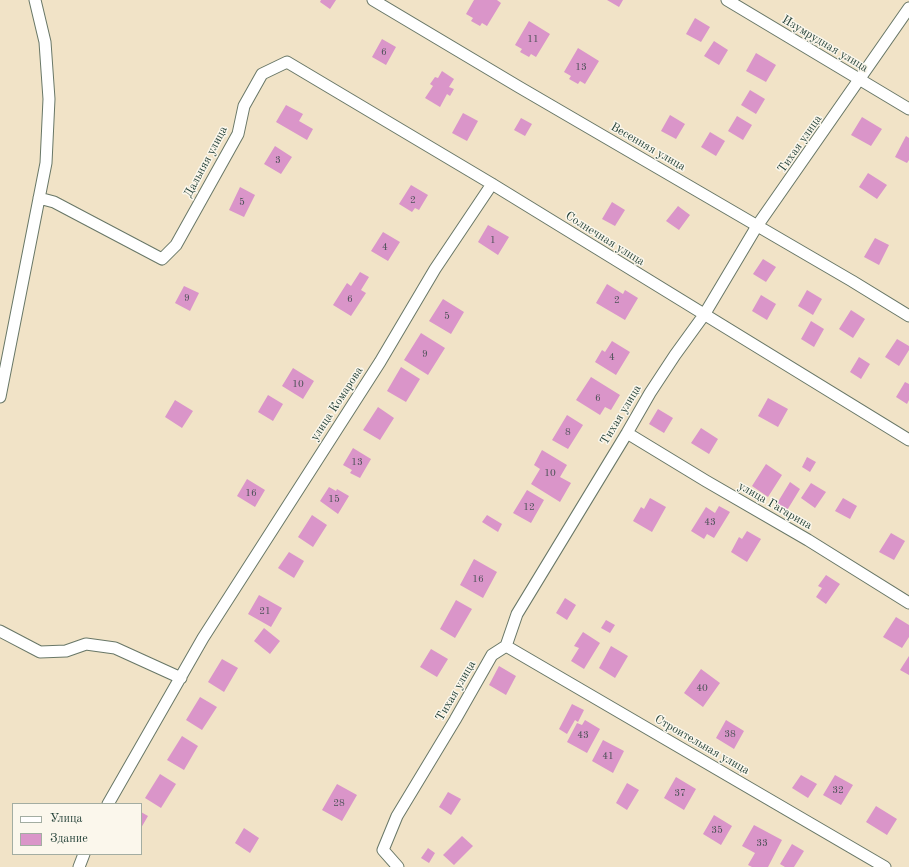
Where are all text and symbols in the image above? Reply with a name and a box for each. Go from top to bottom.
street label: Изумрудная улица [779,13,871,75]
house number: 11 [527,33,539,45]
house number: 6 [381,46,387,58]
house number: 13 [575,61,587,73]
street label: Тихая улица [775,112,825,176]
street label: Весенняя улица [608,120,688,174]
street label: Дальняя улица [181,124,231,200]
house number: 3 [275,154,281,166]
house number: 2 [410,194,416,206]
house number: 5 [239,196,245,208]
street label: Солнечная улица [563,209,647,269]
house number: 1 [490,234,496,246]
house number: 4 [382,241,388,253]
house number: 9 [184,292,190,304]
house number: 6 [347,293,353,305]
house number: 2 [614,294,620,306]
house number: 5 [444,310,450,322]
house number: 9 [422,348,428,360]
house number: 4 [609,351,615,363]
street label: улица Комарова [308,364,366,444]
house number: 10 [292,378,304,390]
street label: Тихая улица [597,382,645,448]
house number: 6 [595,392,601,404]
house number: 8 [565,426,571,438]
house number: 13 [351,456,363,468]
house number: 10 [544,467,556,479]
street label: улица Гагарина [735,479,815,533]
house number: 16 [245,487,257,499]
house number: 15 [328,493,340,505]
house number: 12 [523,501,535,513]
house number: 43 [704,516,716,528]
house number: 16 [472,573,484,585]
house number: 21 [259,605,271,617]
street label: Тихая улица [433,658,479,724]
house number: 40 [696,682,708,694]
street label: Строительная улица [652,712,752,778]
house number: 38 [724,728,736,740]
house number: 43 [577,729,589,741]
house number: 41 [602,750,614,762]
house number: 32 [832,784,844,796]
house number: 37 [674,787,686,799]
house number: 28 [333,797,345,809]
legend [12,803,142,855]
text: Улица [50,813,83,825]
house number: 35 [711,824,723,836]
text: Здание [50,833,88,845]
house number: 33 [756,837,768,849]

